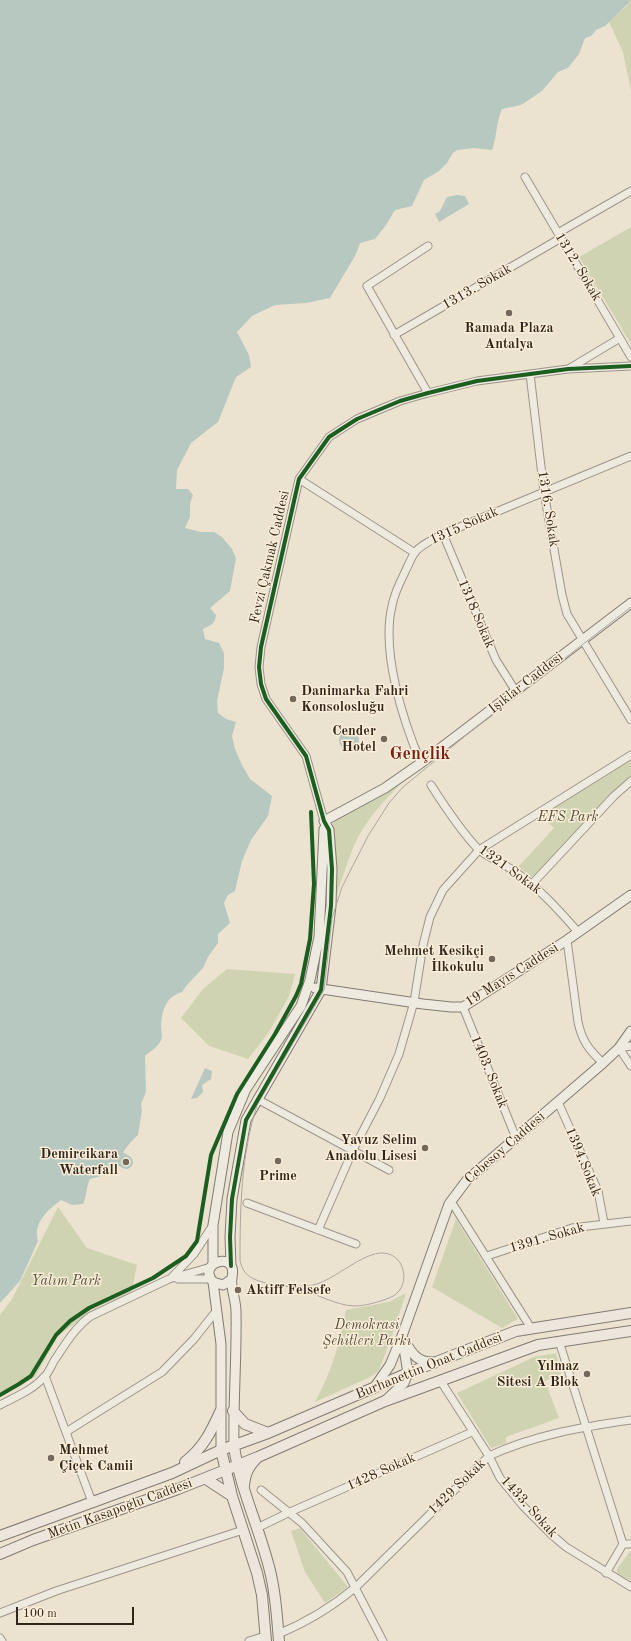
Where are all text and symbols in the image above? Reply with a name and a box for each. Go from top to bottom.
street label: 1312. Sokak [551,229,605,305]
street label: 1313. Sokak [439,260,515,314]
marker: Ramada Plaza Antalya [504,308,514,318]
place label: Ramada Plaza Antalya [464,320,554,352]
street label: 1316. Sokak [534,469,562,549]
street label: Fevzi Çakmak Caddesi [246,489,294,625]
street label: 1315 Sokak [427,503,501,549]
street label: 1318 Sokak [454,577,498,651]
street label: Işıklar Caddesi [485,649,567,717]
place label: Danimarka Fahri Konsolosluğu [301,683,408,716]
marker: Danimarka Fahri Konsolosluğu [288,694,298,704]
place label: Cender Hotel [332,723,376,756]
marker: Cender Hotel [379,734,389,744]
district label: Gençlik [390,743,450,765]
park label: EFS Park [538,809,598,825]
street label: 1321 Sokak [475,842,545,898]
street label: 19 Mayıs Caddesi [462,940,562,1010]
place label: Mehmet Kesikçi İlkokulu [384,943,484,976]
marker: Mehmet Kesikçi İlkokulu [487,954,497,964]
street label: 1403. Sokak [467,1033,511,1111]
street label: Cebesoy Caddesi [461,1109,549,1187]
street label: 1394.Sokak [561,1125,605,1199]
place label: Yavuz Selim Anadolu Lisesi [325,1132,417,1164]
marker: Yavuz Selim Anadolu Lisesi [420,1143,430,1153]
place label: Demircikara Waterfall [40,1146,118,1178]
marker: Prime [273,1156,283,1166]
marker: Demircikara Waterfall [121,1157,131,1167]
place label: Prime [259,1168,297,1184]
street label: 1391. Sokak [507,1219,587,1257]
park label: Yalım Park [31,1273,101,1289]
place label: Aktiff Felsefe [246,1282,331,1298]
marker: Aktiff Felsefe [233,1285,243,1295]
park label: Demokrasi Şehitleri Parkı [323,1317,411,1350]
street label: Burhanettin Onat Caddesi [353,1329,505,1403]
place label: Yılmaz Sitesi A Blok [497,1358,579,1390]
marker: Yılmaz Sitesi A Blok [582,1369,592,1379]
place label: Mehmet Çiçek Camii [59,1442,133,1474]
street label: 1428 Sokak [344,1449,418,1495]
marker: Mehmet Çiçek Camii [46,1453,56,1463]
street label: 1429 Sokak [425,1455,489,1519]
street label: 1433. Sokak [497,1473,561,1541]
street label: Metin Kasapoğlu Caddesi [45,1475,195,1543]
scale bar [18,1599,136,1625]
text: 100 m [23,1608,57,1620]

